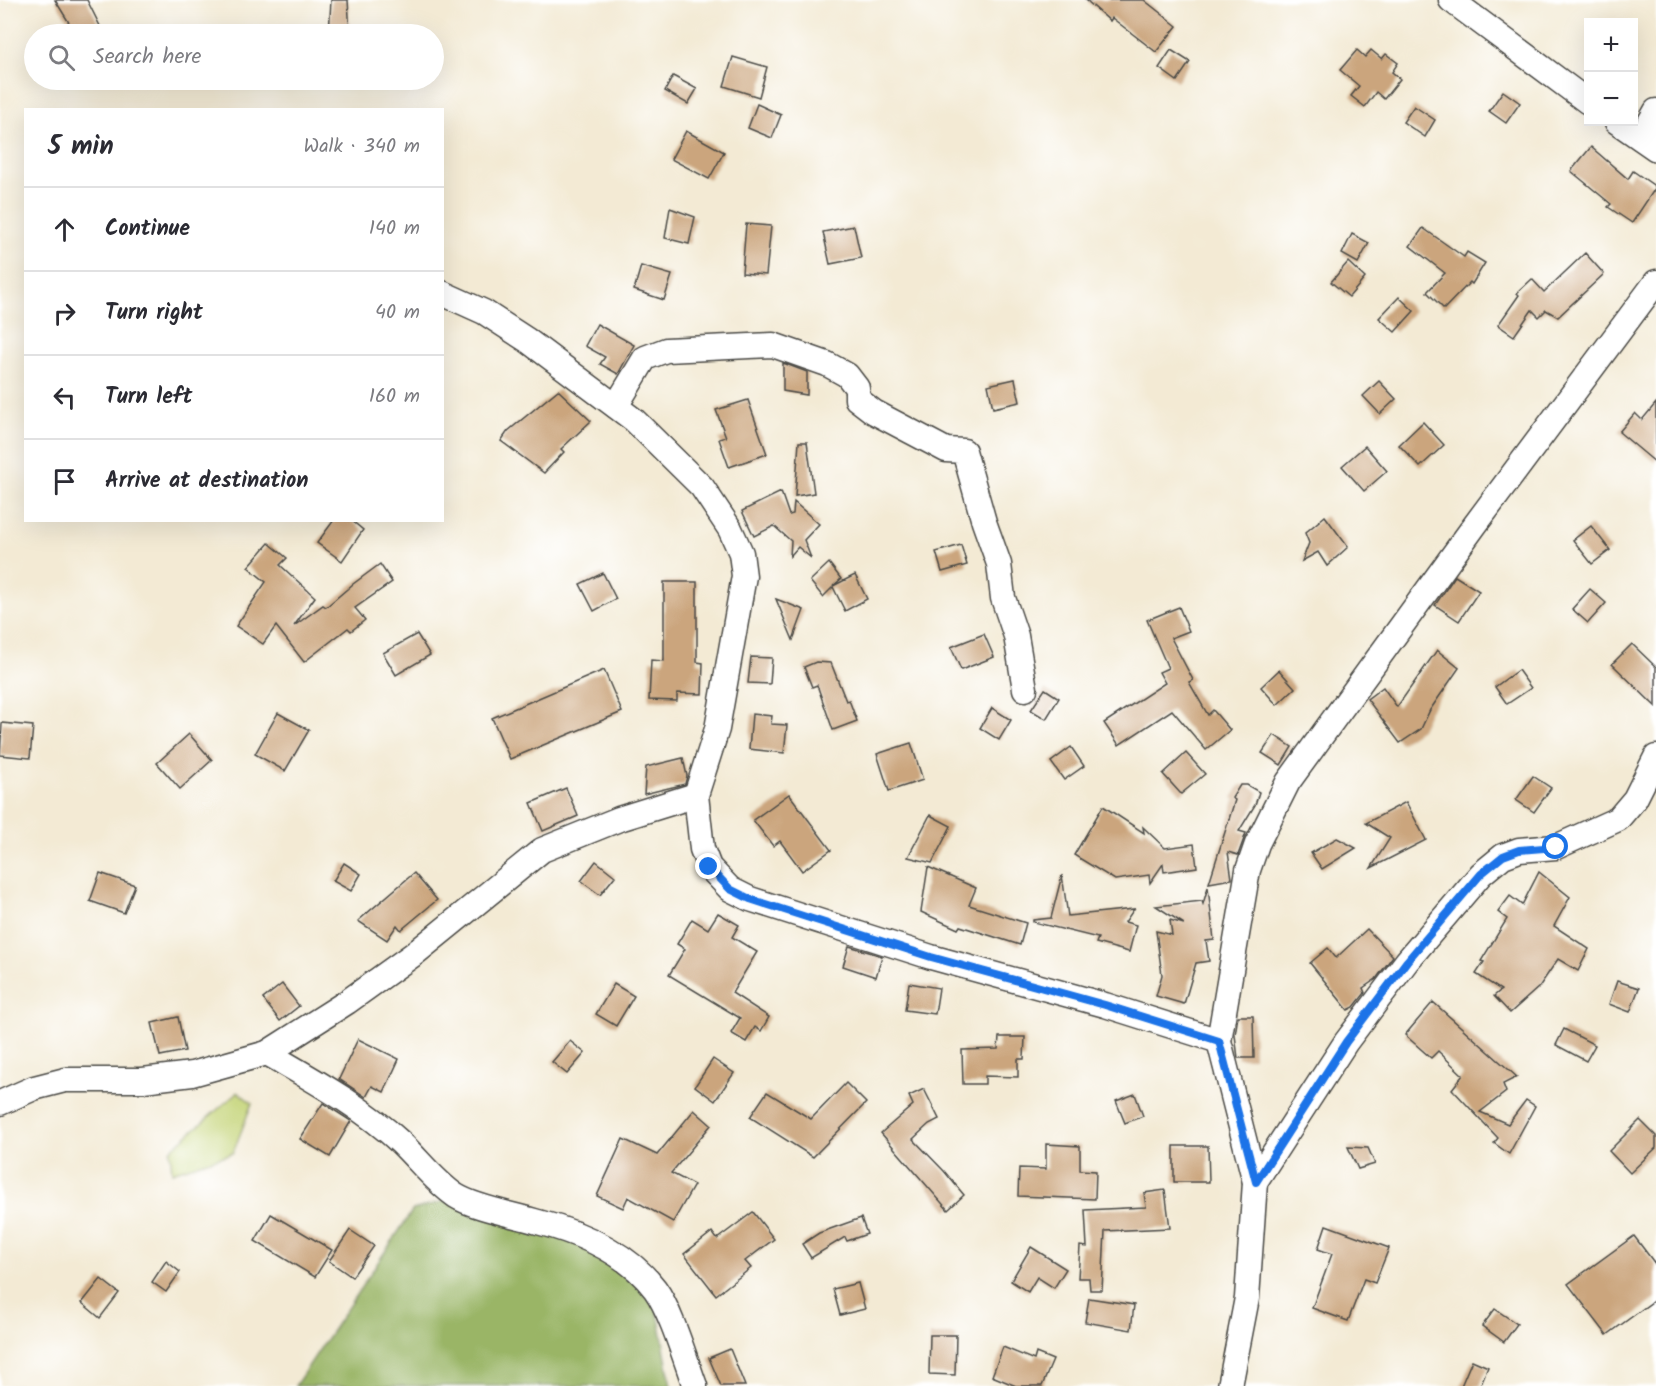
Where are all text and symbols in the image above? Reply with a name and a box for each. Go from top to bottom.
map controls [1584,18,1638,126]
button: + [1584,18,1638,72]
search box [24,24,444,90]
text: Search here [93,40,201,75]
icon: search [45,41,78,74]
button: − [1584,72,1638,126]
text: 5 min [48,126,114,168]
text: Walk · 340 m [304,131,420,163]
text: Continue [105,212,190,247]
icon: ahead [48,213,81,246]
text: 140 m [369,213,420,245]
text: Turn right [105,296,203,331]
icon: right [48,297,81,330]
text: 40 m [375,297,420,329]
text: Turn left [105,380,192,415]
icon: left [48,381,81,414]
text: 160 m [369,381,420,413]
text: Arrive at destination [105,464,308,499]
icon: arrive [48,465,81,498]
route start [1542,833,1568,859]
route end [695,853,721,879]

